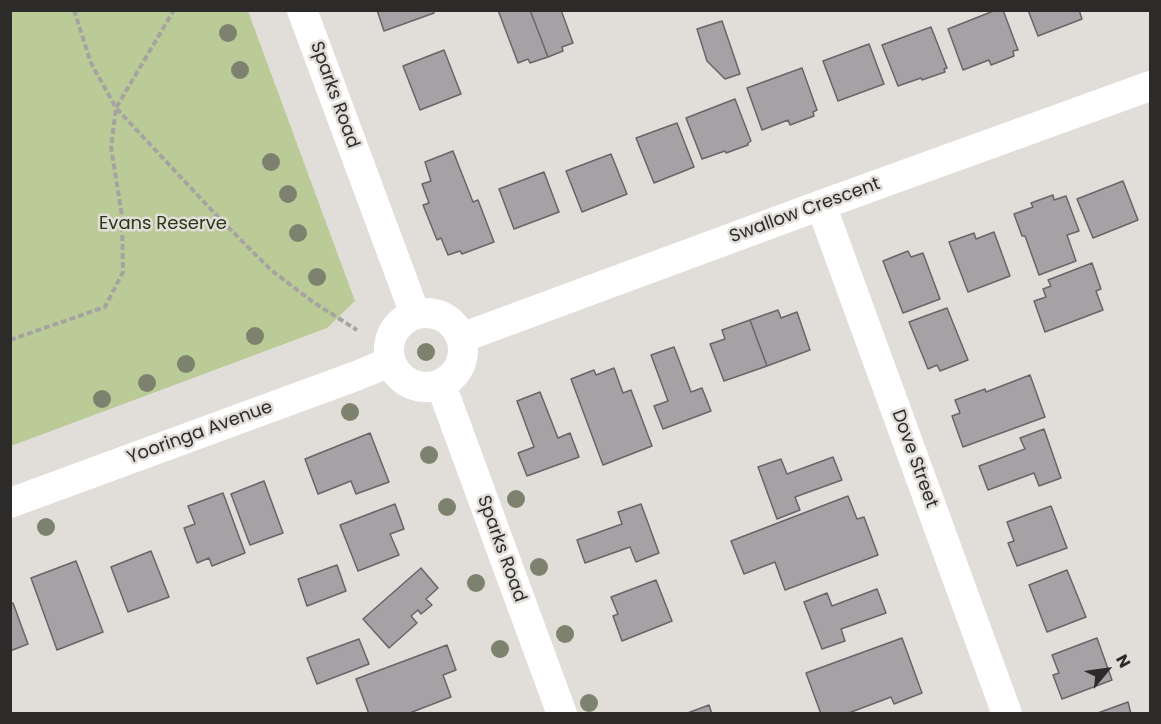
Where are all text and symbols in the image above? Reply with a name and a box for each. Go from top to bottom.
street label: Sparks Road [305,39,363,151]
street label: Swallow Crescent [727,174,883,248]
park label: Evans Reserve [99,213,227,235]
street label: Yooringa Avenue [124,397,276,469]
street label: Dove Street [886,407,942,511]
street label: Sparks Road [472,493,530,605]
north arrow [1077,640,1137,700]
text: N [1110,650,1136,672]

